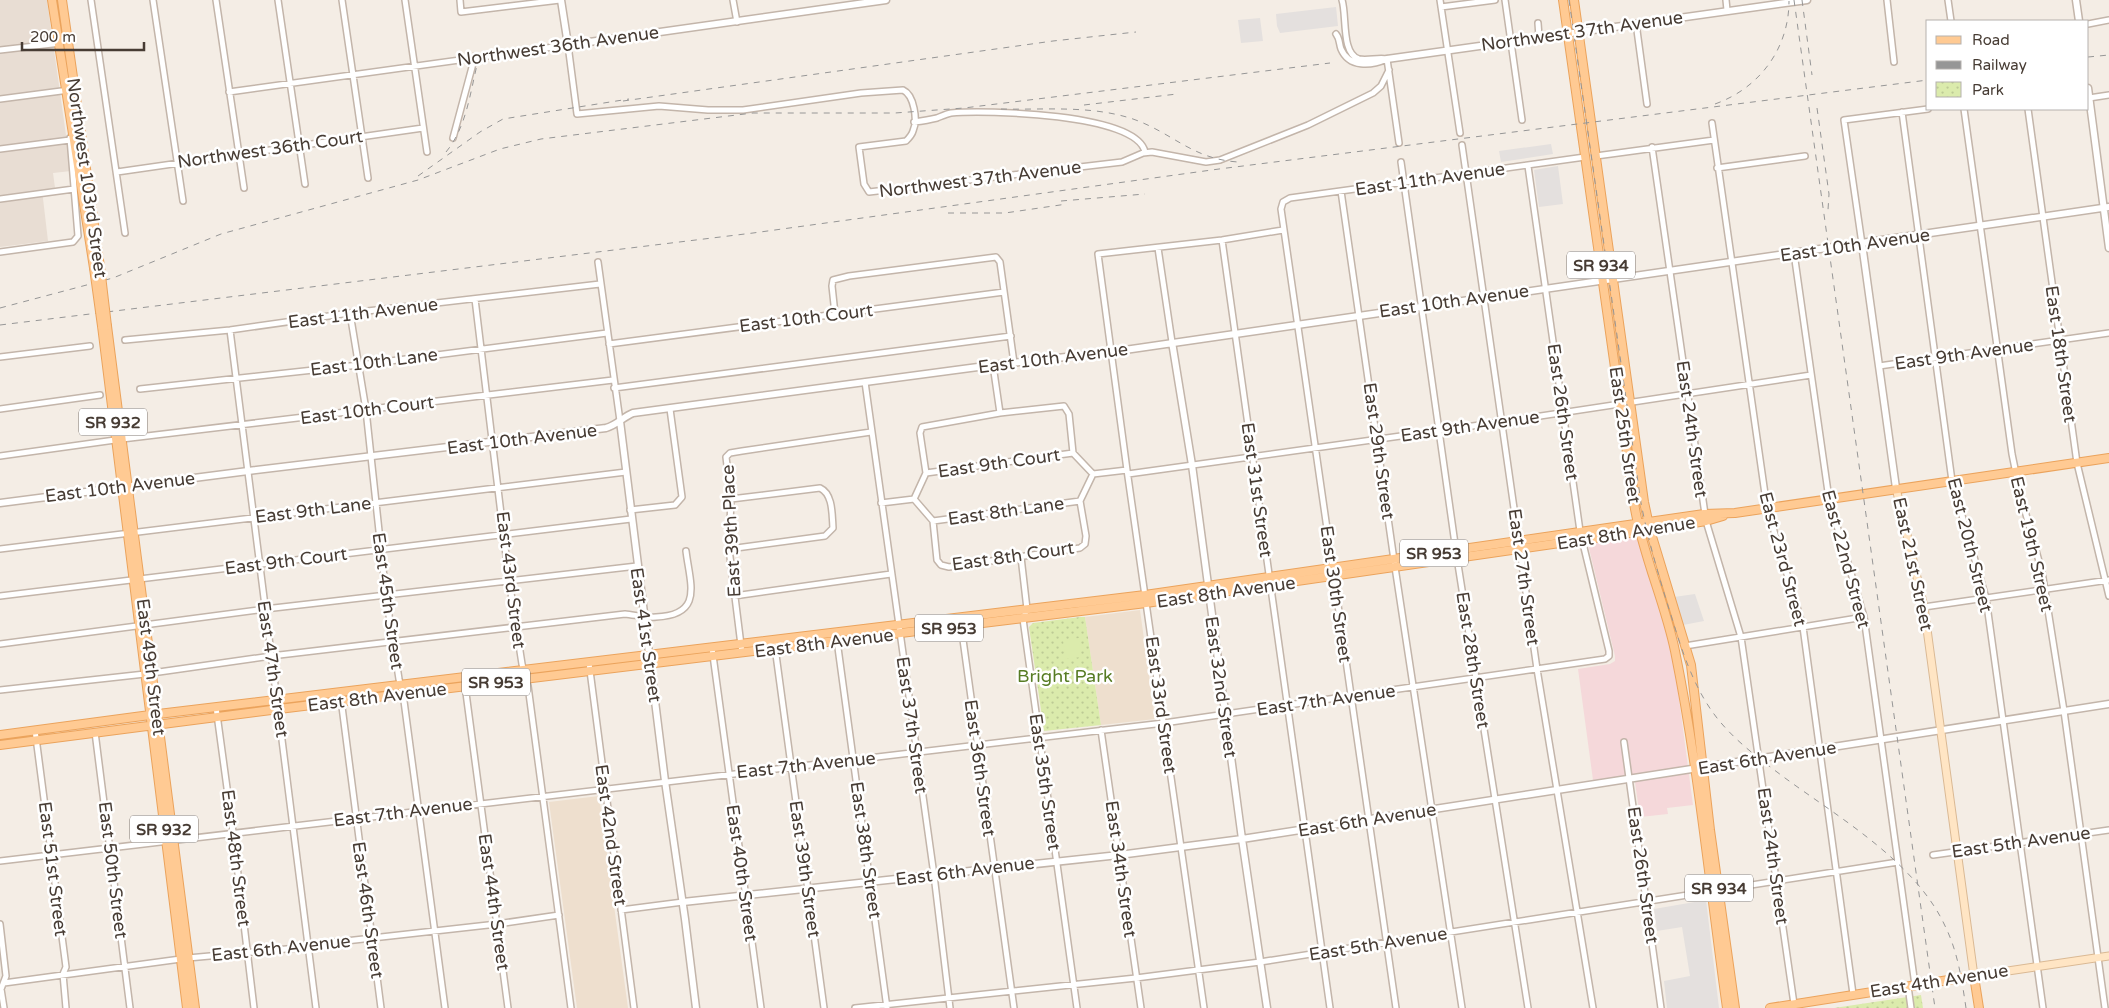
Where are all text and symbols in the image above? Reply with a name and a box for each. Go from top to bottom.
street label: Northwest 37th Avenue [1480,6,1684,56]
scale bar [22,20,145,52]
legend [1926,20,2089,110]
street label: Northwest 36th Avenue [456,21,660,71]
text: 200 m [30,28,76,46]
text: Road [1972,31,2010,49]
text: Railway [1972,56,2027,74]
street label: Northwest 103rd Street [62,76,112,280]
text: Park [1972,81,2004,99]
street label: Northwest 36th Court [176,125,364,173]
street label: Northwest 37th Avenue [878,156,1082,202]
street label: East 11th Avenue [1354,158,1506,200]
street label: East 10th Avenue [1779,224,1931,266]
road number: SR 934 [1567,252,1635,278]
street label: East 10th Avenue [1378,280,1530,322]
street label: East 18th Street [2040,284,2082,424]
street label: East 11th Avenue [287,293,439,333]
street label: East 10th Court [738,299,874,337]
street label: East 9th Avenue [1893,333,2035,375]
street label: East 10th Avenue [977,338,1129,378]
street label: East 26th Street [1542,342,1584,482]
street label: East 10th Lane [309,343,439,381]
street label: East 24th Street [1671,359,1713,499]
street label: East 25th Street [1604,365,1646,505]
street label: East 29th Street [1358,381,1400,521]
street label: East 10th Court [299,391,435,429]
street label: East 9th Avenue [1399,405,1541,447]
road number: SR 932 [79,408,147,436]
street label: East 10th Avenue [446,419,598,459]
street label: East 31st Street [1237,421,1277,559]
street label: East 9th Court [936,444,1062,482]
street label: East 39th Place [717,464,745,598]
street label: East 10th Avenue [44,467,196,507]
street label: East 19th Street [2006,474,2058,614]
street label: East 20th Street [1943,475,1997,615]
street label: East 22nd Street [1817,487,1875,631]
street label: East 23rd Street [1754,489,1812,629]
street label: East 9th Lane [254,492,372,528]
street label: East 8th Lane [947,492,1065,530]
street label: East 21st Street [1888,495,1938,633]
street label: East 27th Street [1503,507,1545,647]
street label: East 43rd Street [492,510,530,650]
street label: East 8th Avenue [1555,511,1697,555]
street label: East 30th Street [1315,524,1357,664]
street label: East 45th Street [367,531,409,671]
street label: East 8th Court [950,537,1076,575]
road number: SR 953 [1400,540,1468,566]
street label: East 9th Court [223,543,349,579]
street label: East 41st Street [626,566,666,704]
street label: East 8th Avenue [1155,571,1297,613]
street label: East 28th Street [1451,590,1495,730]
street label: East 49th Street [132,597,170,737]
street label: East 47th Street [252,599,294,739]
road number: SR 953 [915,614,983,641]
street label: East 32nd Street [1200,615,1242,759]
street label: East 8th Avenue [753,624,895,662]
street label: East 33rd Street [1140,635,1182,775]
street label: East 37th Street [891,655,933,795]
park label: Bright Park [1017,665,1113,687]
road number: SR 953 [462,669,530,696]
street label: East 8th Avenue [306,678,448,716]
street label: East 7th Avenue [1255,679,1397,721]
street label: East 36th Street [959,698,1001,838]
street label: East 35th Street [1024,712,1066,852]
street label: East 6th Avenue [1696,736,1838,780]
street label: East 7th Avenue [735,747,877,783]
street label: East 42nd Street [590,763,632,907]
street label: East 38th Street [845,780,887,920]
street label: East 24th Street [1752,786,1794,926]
street label: East 48th Street [217,788,255,928]
street label: East 7th Avenue [332,793,474,831]
street label: East 6th Avenue [1296,798,1438,842]
street label: East 39th Street [784,799,826,939]
street label: East 34th Street [1100,799,1142,939]
street label: East 51st Street [34,800,72,938]
street label: East 50th Street [94,800,132,940]
street label: East 40th Street [721,803,763,943]
street label: East 26th Street [1622,805,1664,945]
road number: SR 932 [130,816,198,842]
street label: East 5th Avenue [1950,821,2092,863]
street label: East 44th Street [473,832,515,972]
street label: East 46th Street [347,840,389,980]
street label: East 6th Avenue [894,852,1036,890]
road number: SR 934 [1685,874,1753,901]
street label: East 5th Avenue [1307,922,1449,966]
street label: East 6th Avenue [210,930,352,966]
street label: East 4th Avenue [1868,959,2010,1003]

